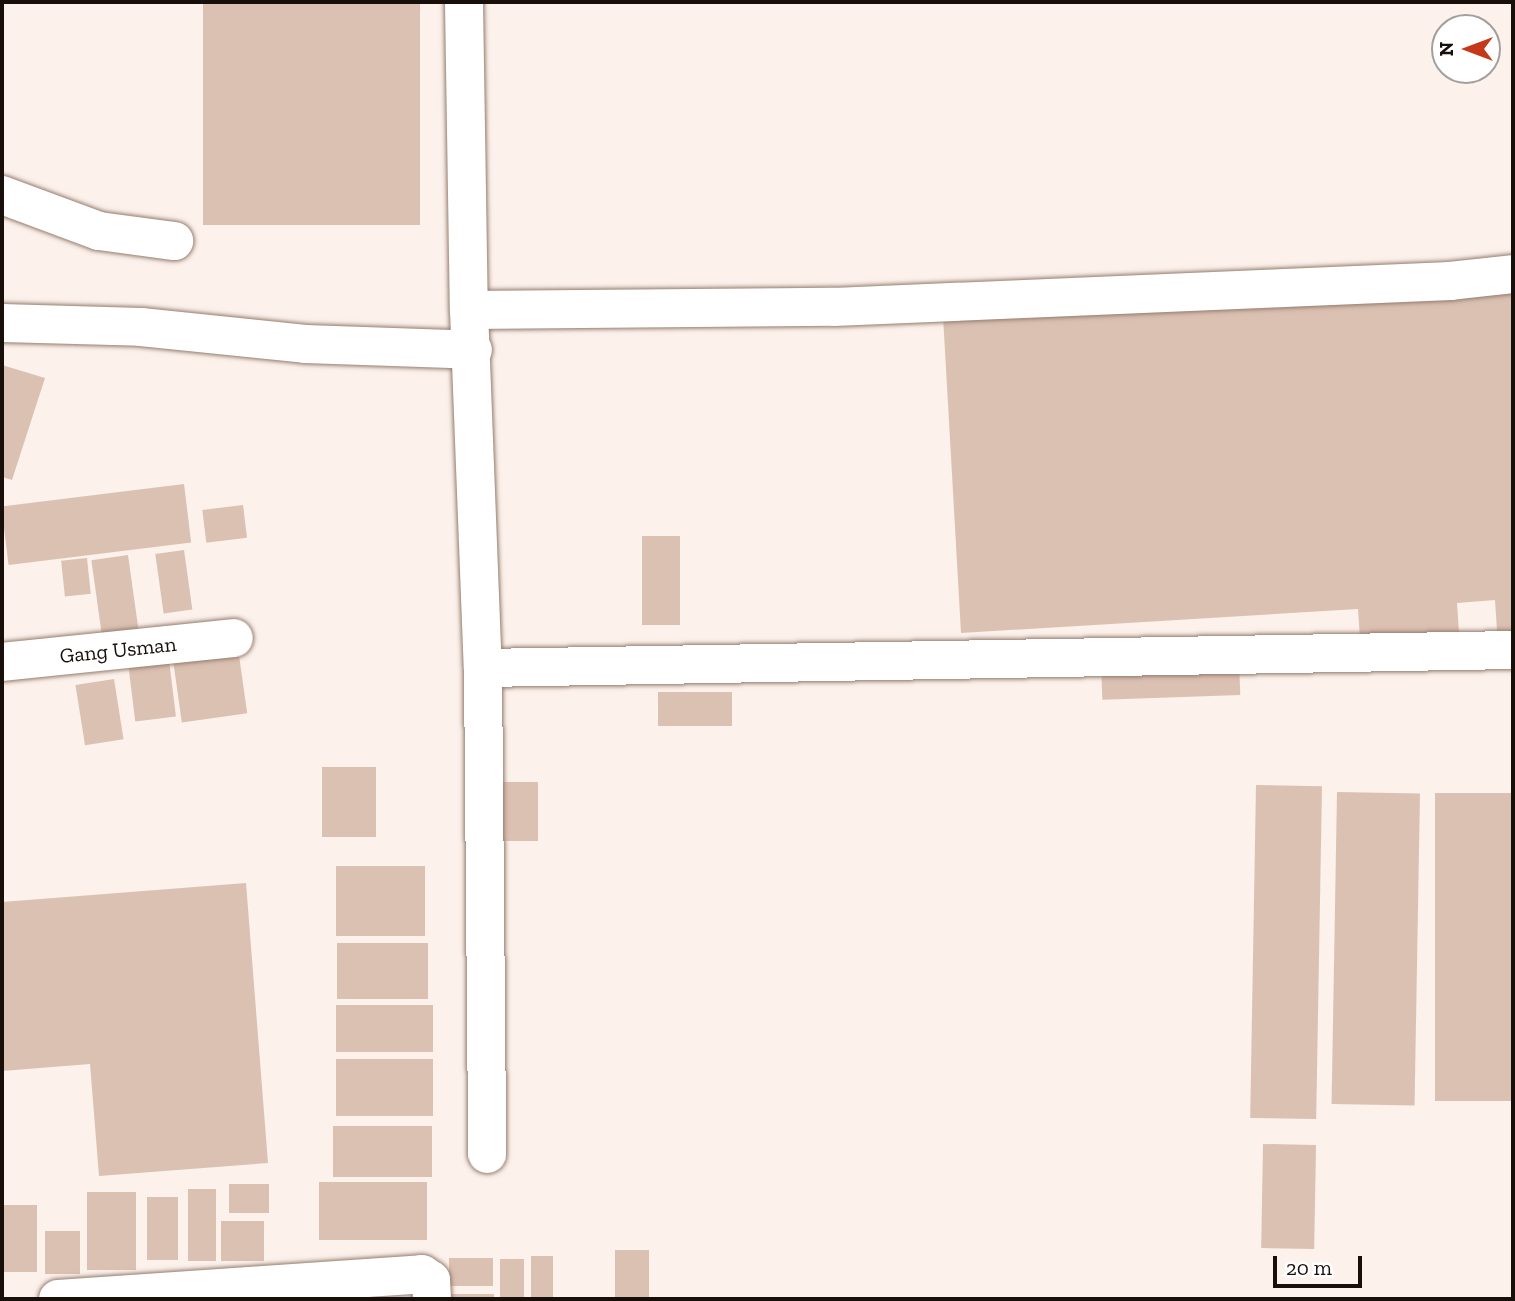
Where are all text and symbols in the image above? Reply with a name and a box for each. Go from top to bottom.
north arrow [1431,14,1501,84]
text: N [1435,42,1458,56]
street label: Gang Usman [59,631,177,669]
scale bar [1277,1242,1366,1286]
text: 20 m [1286,1255,1332,1280]

